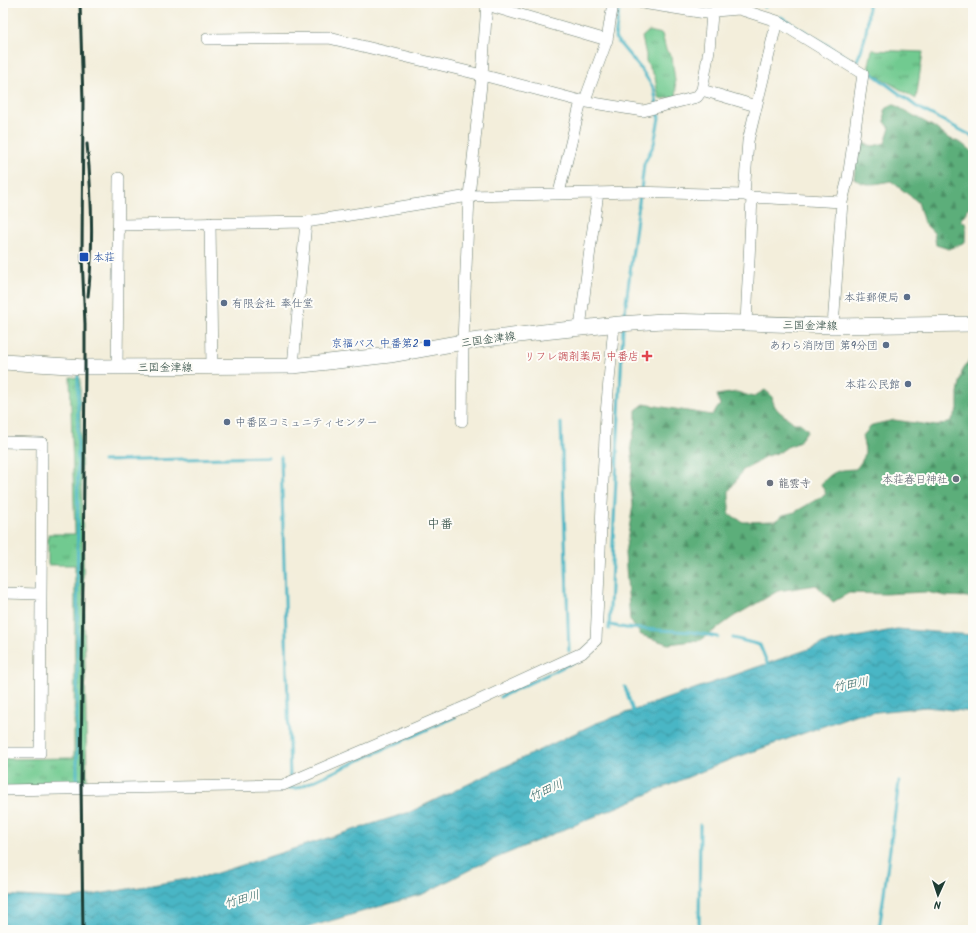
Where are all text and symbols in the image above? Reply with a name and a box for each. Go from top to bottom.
place label: 本荘 [93,249,115,267]
marker: 本荘 [78,251,90,263]
place label: 本荘郵便局 [844,289,899,307]
marker: 本荘郵便局 [902,292,912,302]
place label: 有限会社 奉仕堂 [232,295,313,313]
marker: 有限会社 奉仕堂 [219,298,229,308]
street label: 三国金津線 [782,317,838,335]
street label: 三国金津線 [460,327,517,353]
place label: 京福バス 中番第2 [331,335,419,353]
place label: あわら消防団 第9分団 [769,337,878,355]
marker: 京福バス 中番第2 [422,338,432,348]
marker: あわら消防団 第9分団 [881,340,891,350]
place label: リフレ調剤薬局 中番店 [525,348,639,366]
marker: リフレ調剤薬局 中番店 [642,351,652,361]
street label: 三国金津線 [138,359,193,377]
place label: 本荘公民館 [845,376,900,394]
marker: 本荘公民館 [903,379,913,389]
place label: 中番区コミュニティセンター [235,414,378,432]
marker: 中番区コミュニティセンター [222,417,232,427]
place label: 本荘春日神社 [882,471,948,489]
marker: 本荘春日神社 [951,474,961,484]
place label: 龍雲寺 [778,475,811,493]
marker: 龍雲寺 [765,478,775,488]
district label: 中番 [427,514,453,535]
water label: 竹田川 [832,672,870,697]
water label: 竹田川 [526,774,567,806]
north arrow [918,875,958,915]
water label: 竹田川 [222,885,262,914]
text: N [934,895,941,913]

